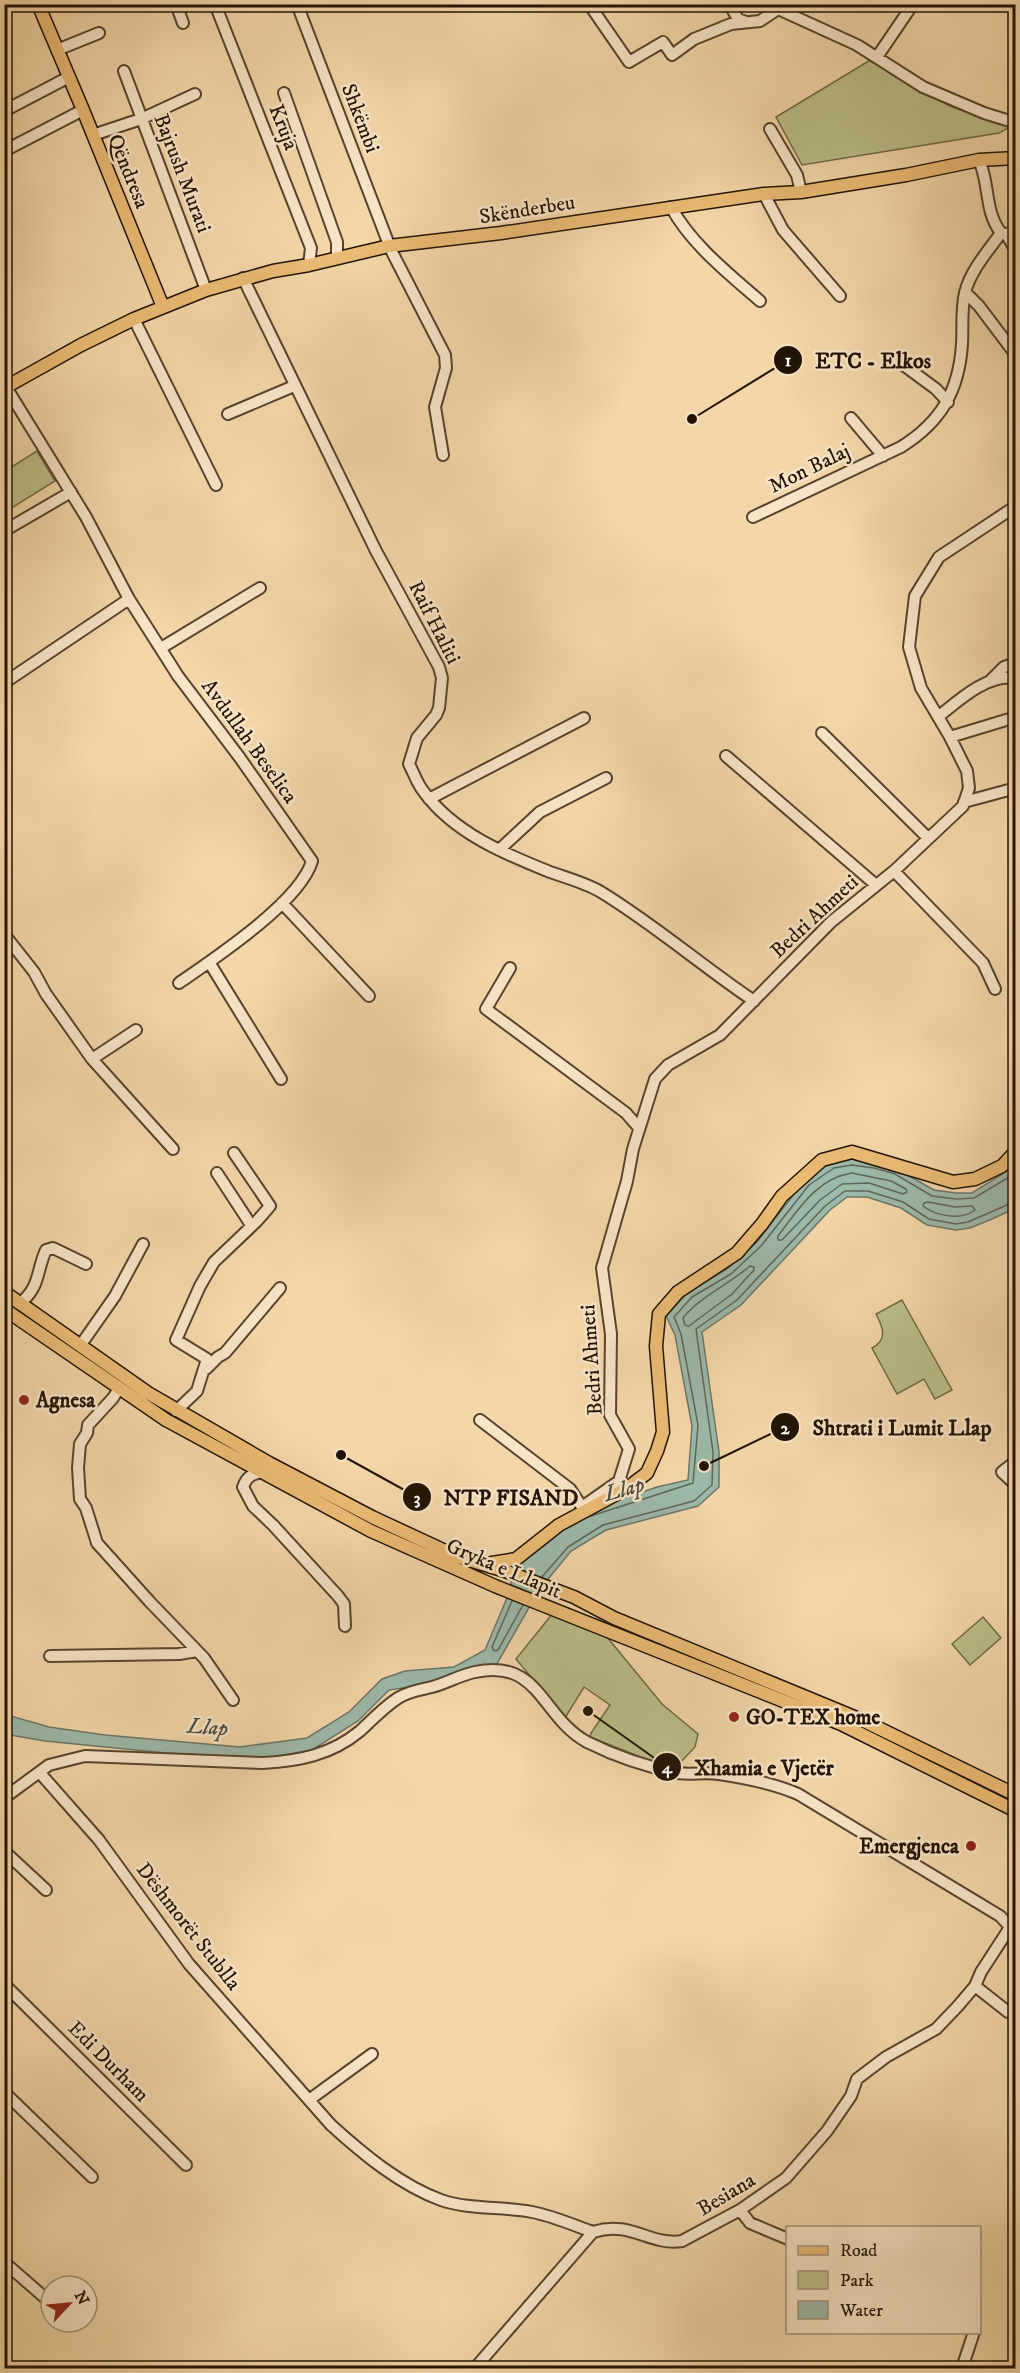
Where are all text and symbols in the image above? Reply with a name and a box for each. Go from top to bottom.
street label: Shkëmbi [335,80,385,157]
street label: Kruja [263,101,304,154]
street label: Bajrush Murati [147,110,217,237]
street label: Qëndresa [101,130,155,213]
street label: Skënderbeu [477,190,577,230]
callout: ETC - Elkos [773,340,943,380]
text: ETC - Elkos [815,348,932,375]
text: 1 [785,350,792,372]
street label: Mon Balaj [765,438,854,500]
street label: Raif Haliti [402,577,466,668]
street label: Avdullah Beselica [195,674,303,809]
street label: Bedri Ahmeti [765,869,864,964]
street label: Bedri Ahmeti [575,1304,609,1416]
place label: Agnesa [35,1388,96,1414]
marker: Agnesa [17,1393,31,1407]
callout: Shtrati i Lumit Llap [770,1407,1003,1447]
text: Shtrati i Lumit Llap [813,1415,991,1442]
text: 2 [781,1418,791,1440]
water label: Llap [599,1471,648,1509]
callout: NTP FISAND [402,1477,591,1517]
text: NTP FISAND [444,1485,578,1512]
text: 3 [414,1488,421,1510]
street label: Gryka e Llapit [442,1533,565,1605]
place label: GO-TEX home [746,1705,880,1731]
marker: GO-TEX home [727,1710,741,1724]
water label: Llap [185,1712,229,1742]
callout: Xhamia e Vjetër [652,1747,846,1787]
text: Xhamia e Vjetër [694,1755,835,1783]
text: 4 [661,1757,673,1779]
place label: Emergjenca [859,1834,960,1861]
marker: Emergjenca [964,1839,978,1853]
street label: Dëshmorët Stublla [130,1857,246,1996]
street label: Edi Durham [62,2016,155,2108]
street label: Besiana [693,2167,760,2222]
legend [786,2226,981,2334]
text: Road [840,2240,877,2262]
text: Park [840,2270,874,2292]
north arrow [39,2274,99,2334]
text: N [70,2288,93,2308]
text: Water [839,2300,883,2322]

